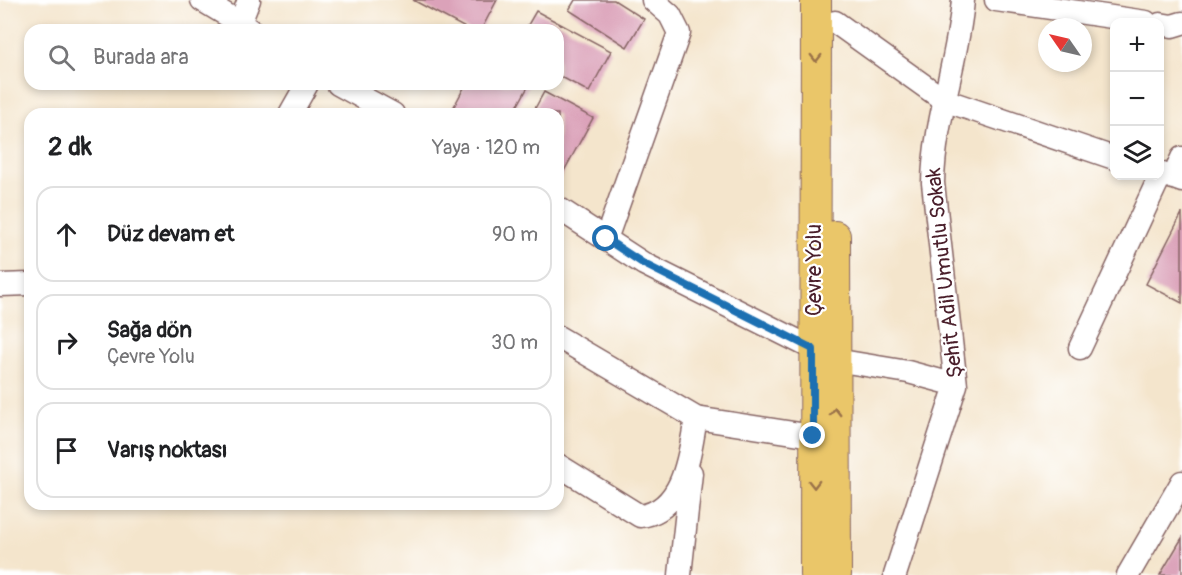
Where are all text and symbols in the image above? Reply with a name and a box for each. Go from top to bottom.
north arrow [1038,18,1092,72]
map controls [1110,18,1164,180]
button: + [1110,18,1164,72]
search box [24,24,564,90]
icon: search [45,41,78,74]
text: Burada ara [93,43,189,71]
one-way arrow [810,54,822,63]
button: − [1110,72,1164,126]
button: layers [1110,126,1164,180]
text: 2 dk [48,131,92,163]
text: Yaya · 120 m [432,135,540,160]
street label: Şehit Adil Umutlu Sokak [920,166,969,379]
icon: ahead [50,218,83,251]
text: Düz devam et [107,220,234,248]
text: 90 m [492,222,538,247]
street label: Çevre Yolu [801,224,828,316]
route start [592,225,618,251]
text: Sağa dön [107,316,192,344]
icon: right [50,326,83,359]
text: 30 m [491,330,538,355]
text: Çevre Yolu [107,344,195,369]
one-way arrow [829,407,841,416]
route end [799,422,825,448]
icon: arrive [50,434,83,467]
text: Varış noktası [107,436,228,464]
one-way arrow [808,480,820,489]

